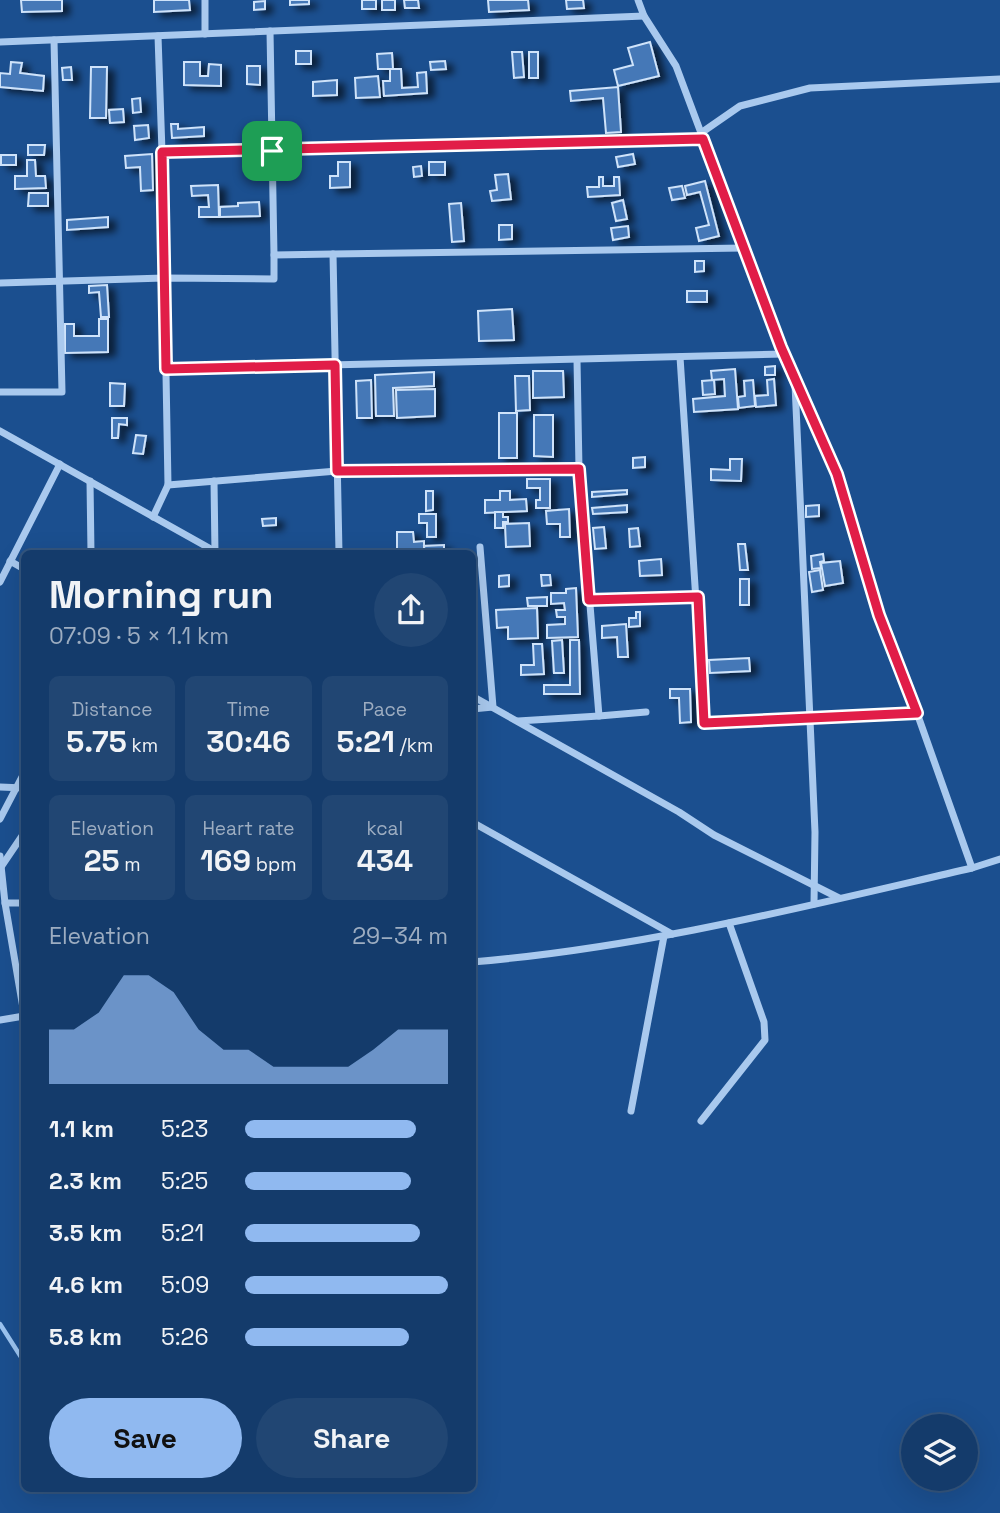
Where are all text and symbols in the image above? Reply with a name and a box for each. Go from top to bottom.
pin [242,121,302,181]
icon: arrive [253,132,291,170]
text: Morning run [49,571,274,619]
button: share [374,573,448,647]
text: 07:09 · 5 × 1.1 km [49,621,229,651]
text: Distance [72,697,153,722]
text: Time [227,697,270,722]
text: Pace [363,697,407,722]
text: 5.75 [66,722,127,761]
text: 30:46 [206,722,291,761]
text: 5:21 [336,722,395,761]
text: km [127,733,158,758]
text: /km [395,733,433,758]
text: Elevation [71,816,154,841]
text: Heart rate [202,816,295,841]
text: kcal [366,816,403,841]
text: 25 [84,841,119,880]
text: 169 [200,841,251,880]
text: 434 [357,841,413,880]
text: m [119,852,141,877]
text: bpm [251,852,297,877]
text: Elevation [49,921,150,951]
text: 29–34 m [352,921,448,951]
text: 1.1 km [49,1114,114,1144]
text: 5:23 [161,1114,208,1144]
text: 2.3 km [49,1166,122,1196]
text: 5:25 [161,1166,208,1196]
text: 3.5 km [49,1218,122,1248]
text: 5:21 [161,1218,204,1248]
text: 4.6 km [49,1270,123,1300]
text: 5:09 [161,1270,209,1300]
text: 5.8 km [49,1322,122,1352]
text: 5:26 [161,1322,209,1352]
button: Save [49,1398,242,1478]
button: Share [256,1398,448,1478]
map controls [901,1414,978,1491]
button: layers [901,1414,978,1491]

